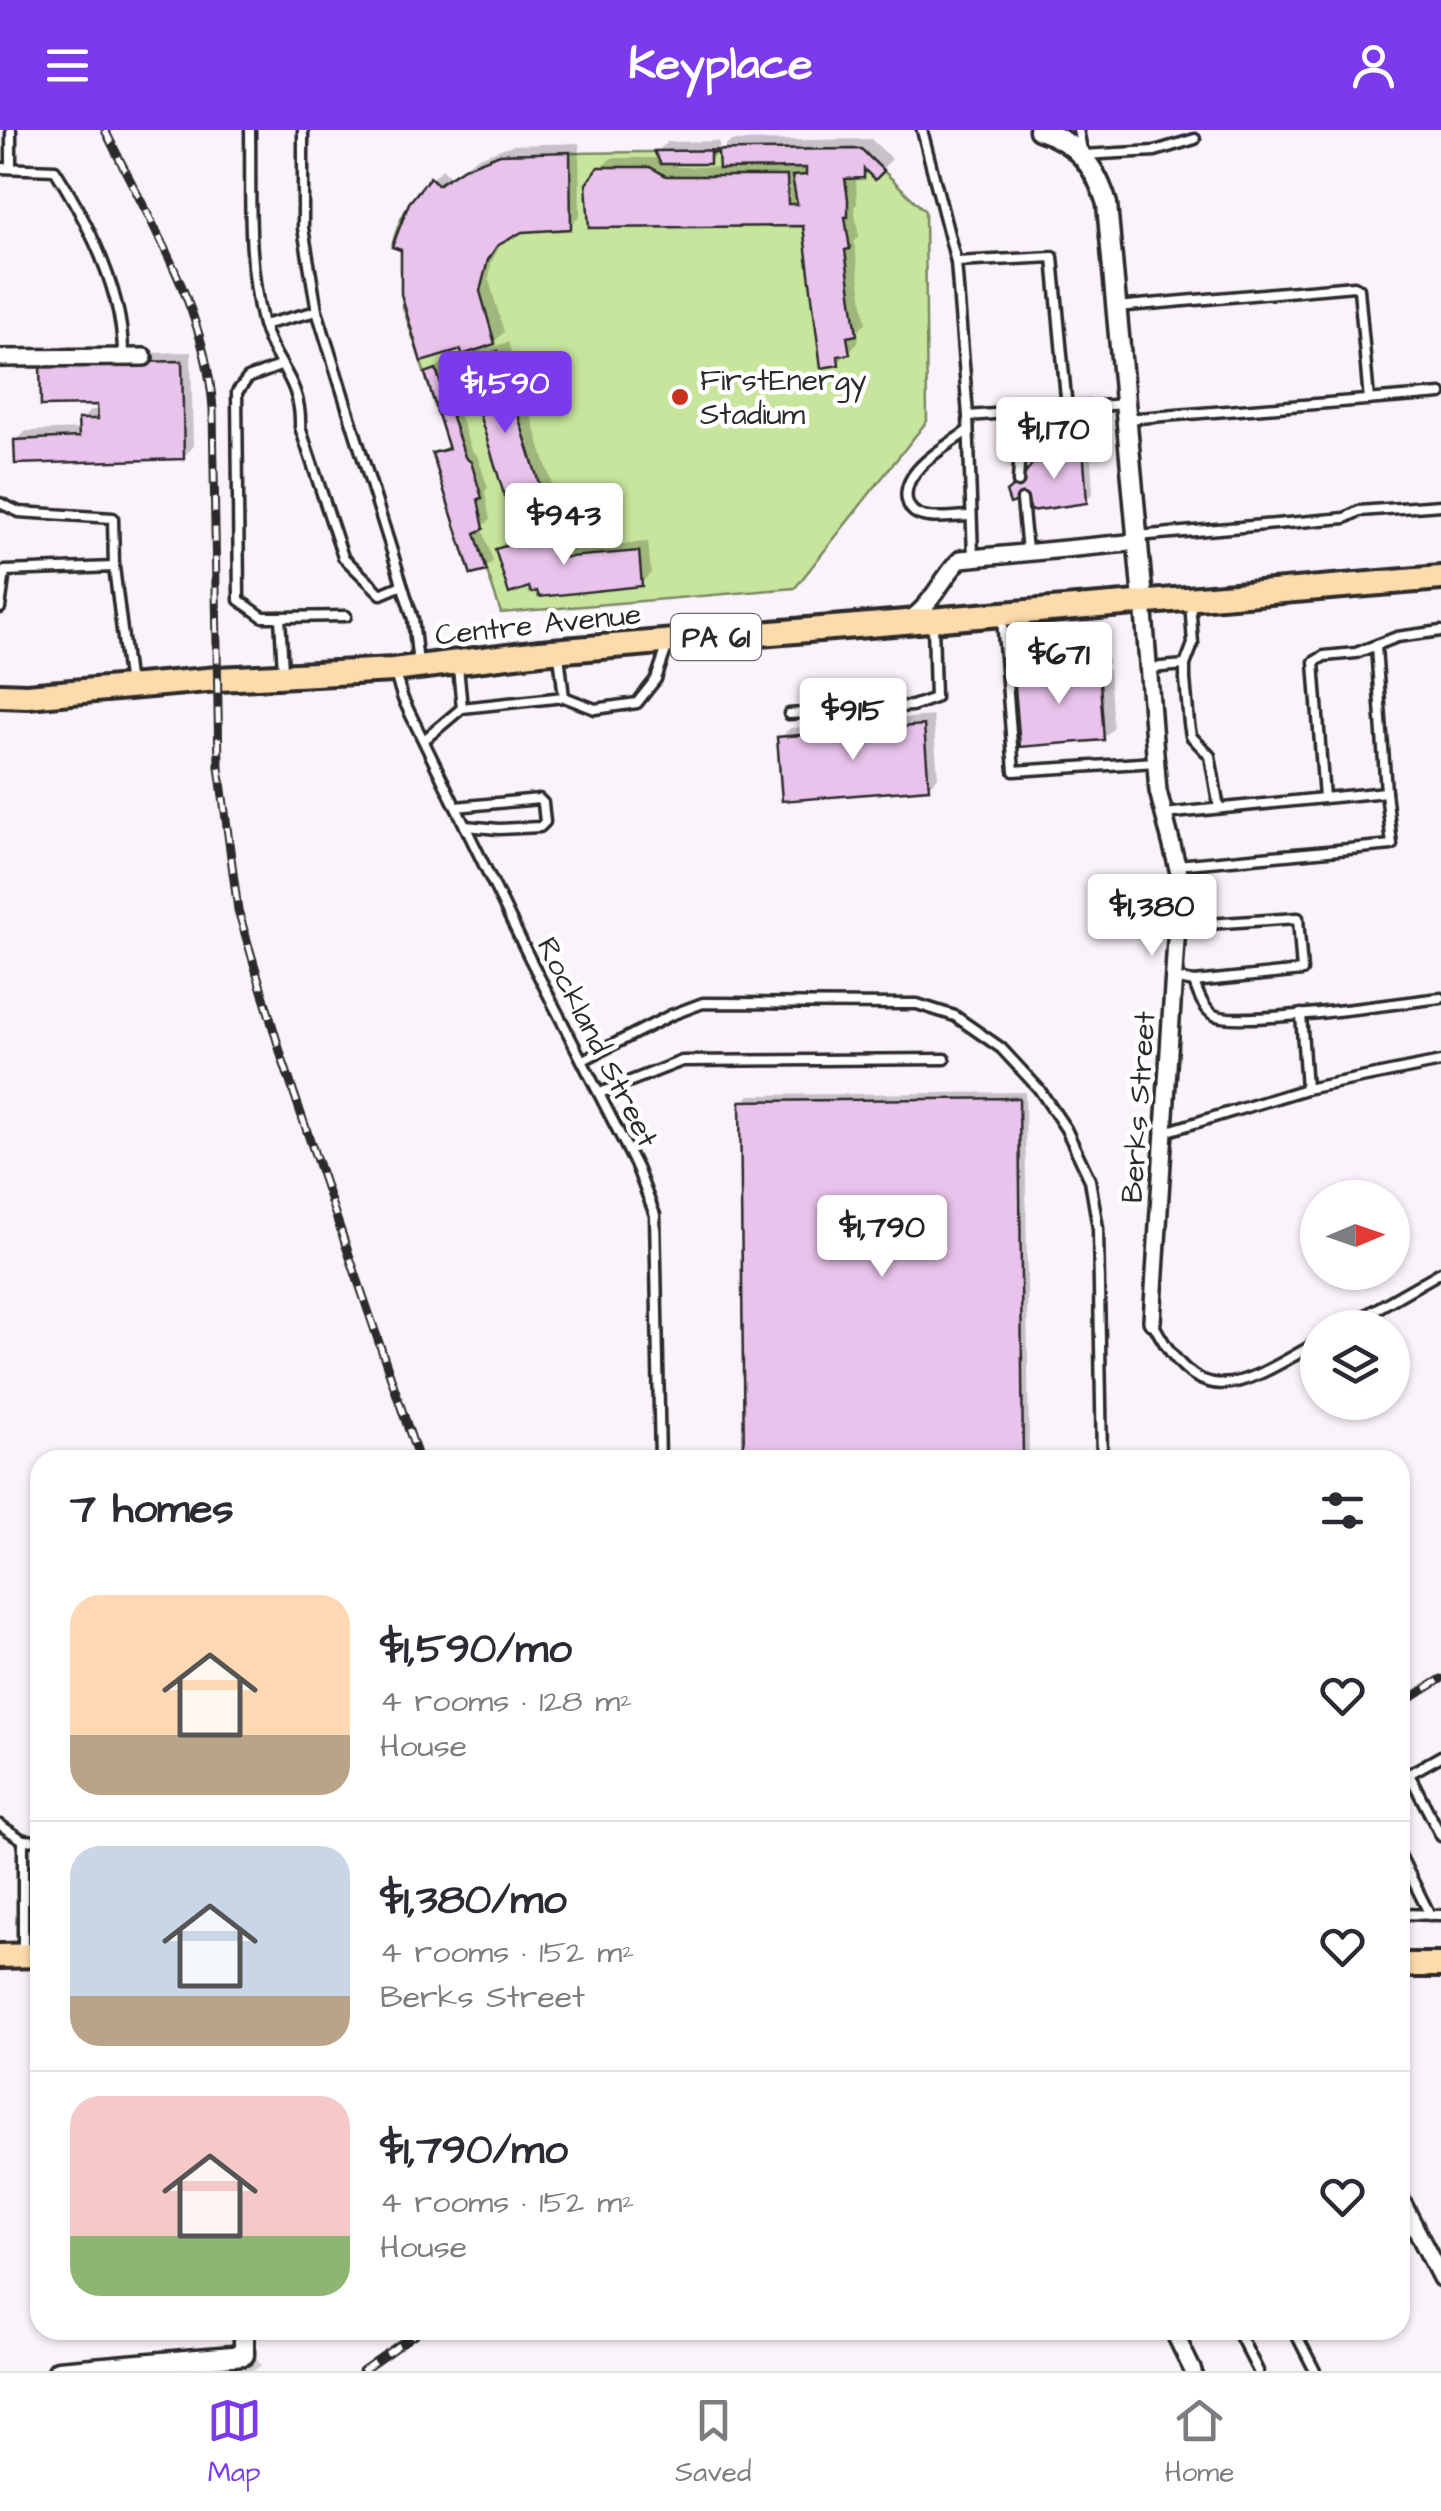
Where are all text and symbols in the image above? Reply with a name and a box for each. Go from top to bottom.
text: Keyplace [628,34,813,96]
icon: menu [40,38,95,93]
icon: person [1346,38,1401,93]
pin: $1,590 [424,351,586,436]
place label: FirstEnergy Stadium [700,360,867,436]
text: $1,590 [461,361,549,406]
marker: FirstEnergy Stadium [669,386,691,408]
pin: $1,170 [973,397,1135,482]
text: $1,170 [1018,407,1090,452]
pin: $943 [505,483,623,568]
text: $943 [527,493,601,538]
street label: Centre Avenue [433,593,643,657]
road number: PA 61 [671,614,761,660]
pin: $671 [1000,622,1118,707]
text: $671 [1028,632,1090,677]
pin: $915 [794,678,912,763]
text: $915 [822,688,884,733]
pin: $1,380 [1071,874,1233,959]
text: $1,380 [1110,884,1194,929]
street label: Rockland Street [526,930,668,1155]
street label: Berks Street [1111,1010,1167,1204]
north arrow [1300,1180,1410,1290]
map controls [1300,1180,1410,1420]
pin: $1,790 [801,1195,963,1280]
text: $1,790 [839,1205,925,1250]
button: layers [1300,1310,1410,1420]
text: 7 homes [70,1481,234,1539]
icon: filters [1315,1483,1370,1538]
text: $1,590/mo [380,1621,572,1679]
icon: home [150,1635,270,1755]
icon: heart [1315,1668,1370,1723]
text: 4 rooms · 128 m² [380,1679,632,1724]
text: House [380,1724,467,1769]
text: $1,380/mo [380,1872,567,1930]
icon: home [150,1886,270,2006]
icon: heart [1315,1919,1370,1974]
text: 4 rooms · 152 m² [380,1930,634,1975]
text: Berks Street [380,1975,585,2020]
text: $1,790/mo [380,2122,568,2180]
icon: home [150,2136,270,2256]
icon: heart [1315,2169,1370,2224]
text: 4 rooms · 152 m² [380,2180,634,2225]
text: House [380,2225,467,2270]
tab: Map [207,2393,262,2492]
tab: Saved [675,2393,751,2492]
tab: Home [1165,2393,1234,2492]

